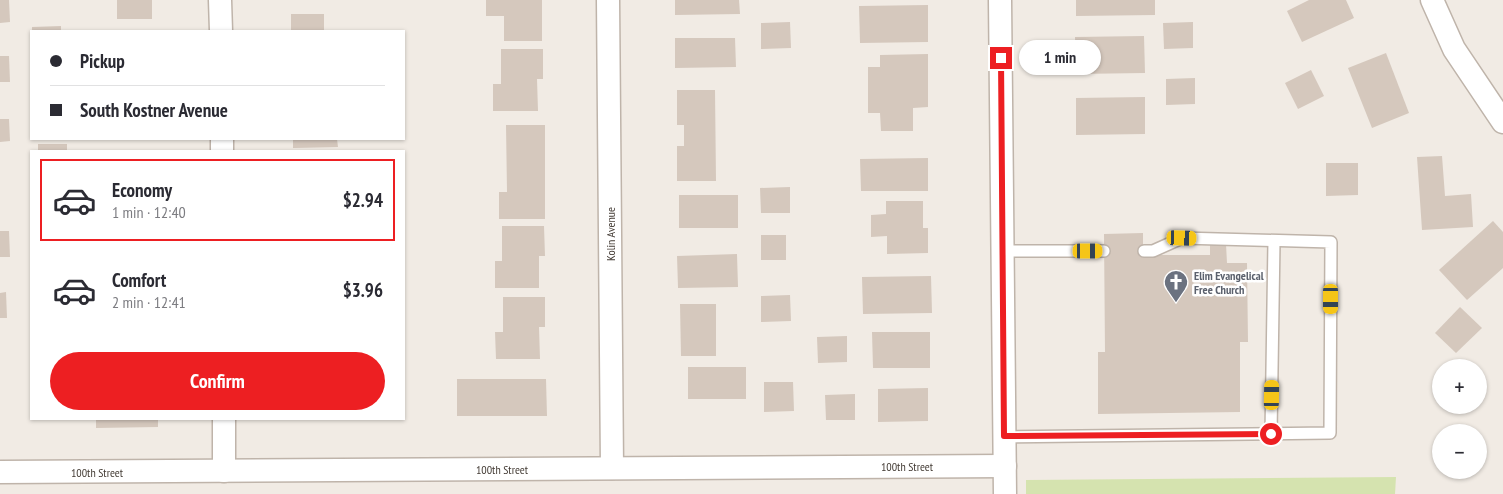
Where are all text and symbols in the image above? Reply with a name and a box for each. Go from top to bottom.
callout: 1 min [1018,40,1101,76]
route end [990,47,1012,69]
text: 1 min [1044,47,1076,67]
text: Pickup [80,49,125,73]
text: South Kostner Avenue [80,98,228,122]
icon: car [52,178,97,223]
text: Economy [112,178,172,202]
text: $2.94 [343,188,383,212]
text: 1 min · 12:40 [112,202,186,222]
street label: Kolin Avenue [603,207,618,261]
car [1166,230,1197,246]
car [1073,244,1103,259]
icon: car [52,268,97,313]
text: Comfort [112,268,166,292]
place label: Elim Evangelical Free Church [1194,268,1264,297]
church icon: Elim Evangelical Free Church [1163,269,1189,303]
text: $3.96 [343,278,383,302]
car [1323,284,1338,314]
text: 2 min · 12:41 [112,292,186,312]
button: Confirm [50,352,385,410]
map controls [1432,359,1487,479]
button: + [1432,359,1487,414]
car [1264,380,1279,410]
route start [1260,423,1282,445]
button: − [1432,424,1487,479]
street label: 100th Street [881,459,934,474]
street label: 100th Street [476,462,529,477]
street label: 100th Street [71,465,124,480]

